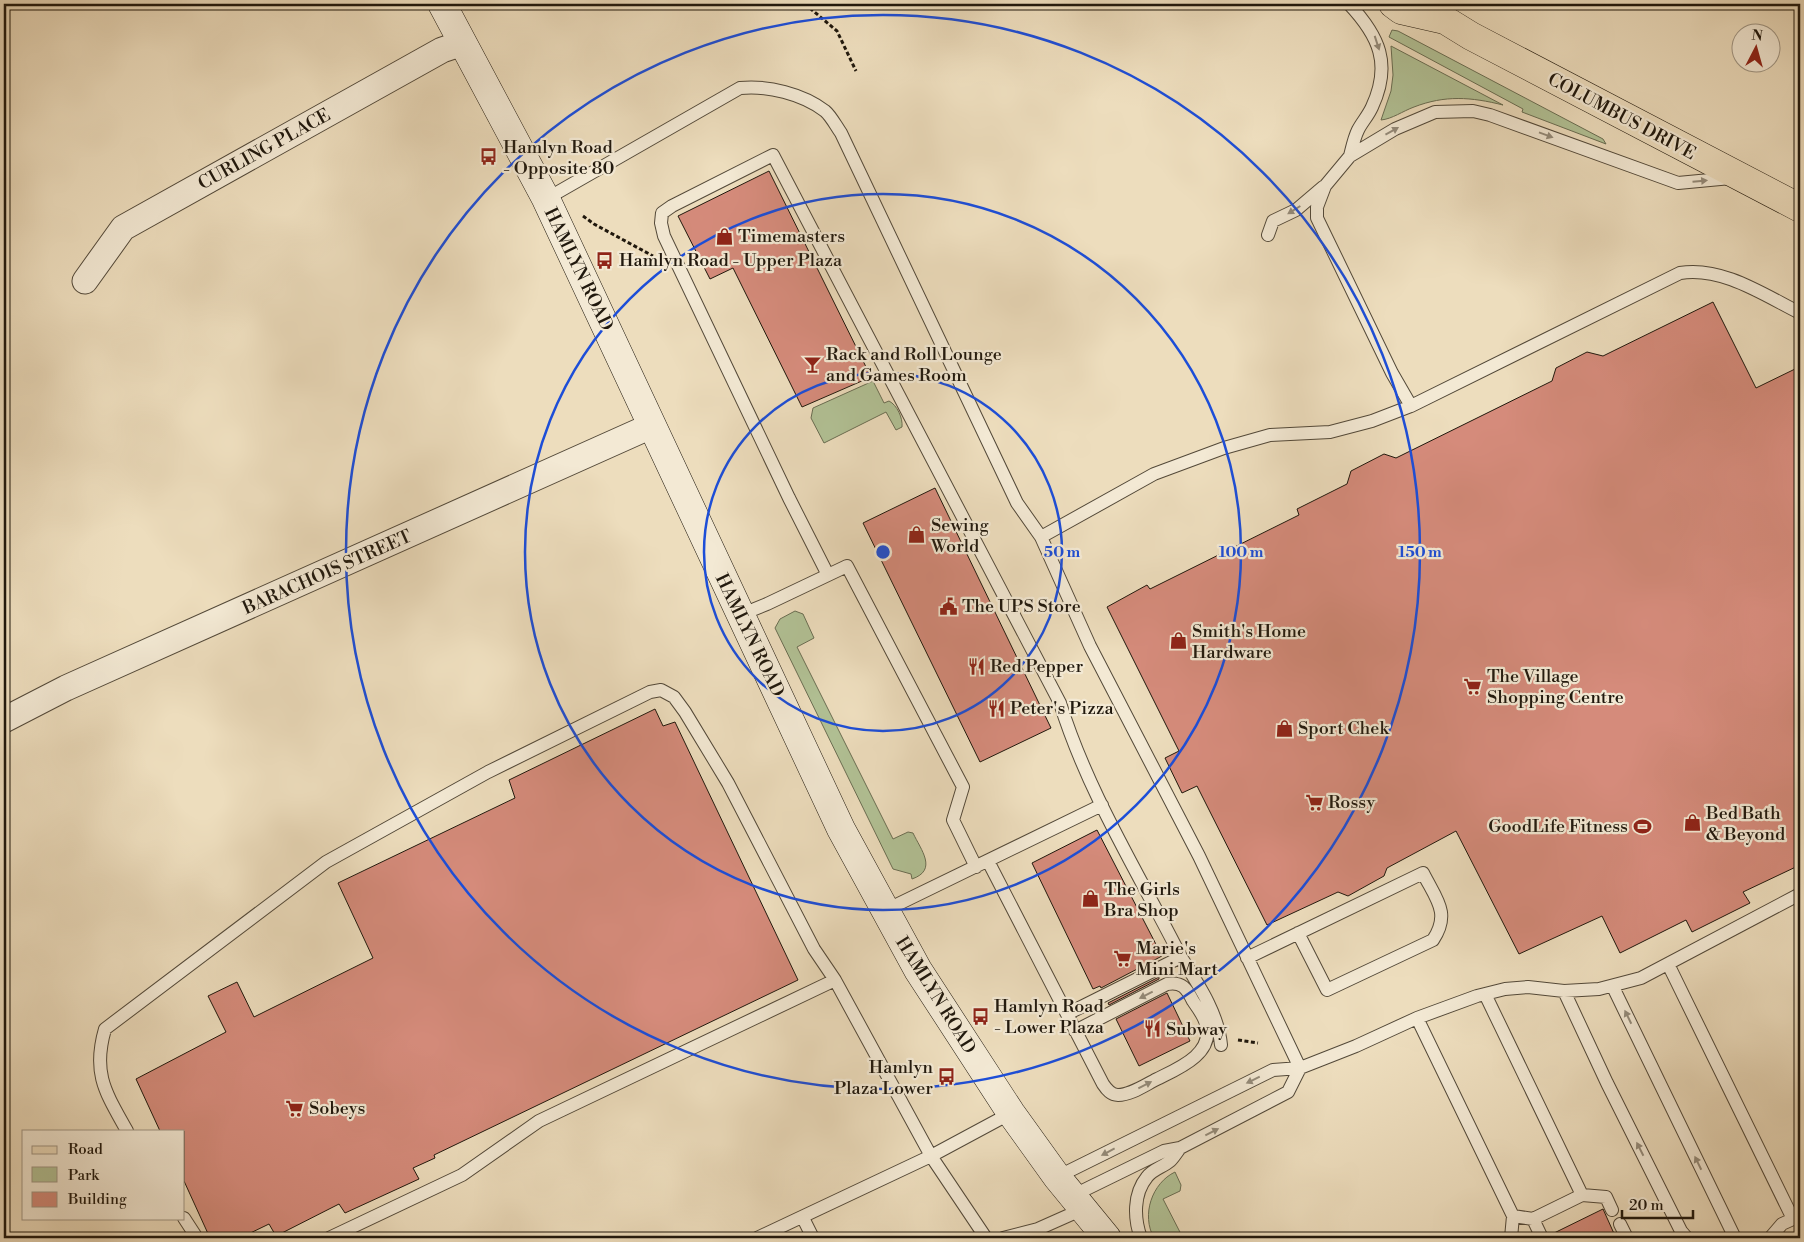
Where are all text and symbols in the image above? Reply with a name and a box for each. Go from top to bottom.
north arrow [1732,22,1782,72]
text: N [1751,27,1764,46]
one-way arrow [1373,36,1381,51]
street label: COLUMBUS DRIVE [1544,68,1700,165]
street label: CURLING PLACE [194,104,335,195]
one-way arrow [1384,127,1399,135]
one-way arrow [1539,131,1554,139]
place label: Hamlyn Road - Opposite 80 [503,136,614,180]
bus stop icon: Hamlyn Road - Opposite 80 [479,147,499,167]
one-way arrow [1692,177,1708,185]
street label: HAMLYN ROAD [539,204,618,335]
one-way arrow [1288,205,1301,214]
place label: Timemasters [738,225,845,248]
shop icon: Timemasters [714,226,734,246]
place label: Hamlyn Road - Upper Plaza [619,249,843,272]
bus stop icon: Hamlyn Road - Upper Plaza [595,250,615,270]
place label: Rack and Roll Lounge and Games Room [826,343,1002,387]
bar icon: Rack and Roll Lounge and Games Room [802,354,822,374]
place label: Sewing World [930,514,989,558]
street label: BARACHOIS STREET [238,525,416,621]
shop icon: Sewing World [907,525,927,545]
centre of rings [874,543,892,561]
text: 50 m [1044,543,1080,562]
text: 100 m [1219,543,1264,562]
text: 150 m [1398,543,1442,562]
street label: HAMLYN ROAD [710,570,789,701]
place label: The UPS Store [962,595,1081,618]
public building icon: The UPS Store [938,596,958,616]
place label: Smith's Home Hardware [1192,620,1306,664]
shop icon: Smith's Home Hardware [1168,631,1188,651]
place label: Red Pepper [990,655,1083,678]
restaurant icon: Red Pepper [966,656,986,676]
place label: The Village Shopping Centre [1487,665,1624,709]
supermarket icon: The Village Shopping Centre [1463,676,1483,696]
place label: Peter's Pizza [1010,697,1114,720]
restaurant icon: Peter's Pizza [986,698,1006,718]
place label: Sport Chek [1298,717,1390,740]
shop icon: Sport Chek [1274,718,1294,738]
place label: Rossy [1328,791,1376,814]
supermarket icon: Rossy [1304,792,1324,812]
place label: Bed Bath & Beyond [1705,802,1786,846]
shop icon: Bed Bath & Beyond [1682,813,1702,833]
place label: GoodLife Fitness [1488,815,1628,838]
sports icon: GoodLife Fitness [1632,816,1652,836]
place label: The Girls Bra Shop [1103,878,1180,922]
shop icon: The Girls Bra Shop [1080,889,1100,909]
street label: HAMLYN ROAD [890,932,981,1058]
place label: Marie's Mini Mart [1136,937,1219,981]
supermarket icon: Marie's Mini Mart [1112,948,1132,968]
one-way arrow [1138,991,1153,999]
place label: Hamlyn Road - Lower Plaza [994,995,1105,1039]
bus stop icon: Hamlyn Road - Lower Plaza [970,1006,990,1026]
one-way arrow [1623,1010,1631,1024]
place label: Subway [1166,1018,1227,1041]
restaurant icon: Subway [1142,1019,1162,1039]
place label: Hamlyn Plaza Lower [834,1056,933,1100]
bus stop icon: Hamlyn Plaza Lower [937,1067,957,1087]
one-way arrow [1246,1076,1260,1084]
one-way arrow [1138,1081,1152,1089]
place label: Sobeys [309,1097,365,1120]
supermarket icon: Sobeys [285,1098,305,1118]
one-way arrow [1204,1128,1219,1136]
legend [22,1130,185,1220]
text: Road [68,1140,103,1159]
one-way arrow [1636,1142,1644,1156]
one-way arrow [1101,1148,1115,1156]
one-way arrow [1694,1156,1702,1170]
text: Park [68,1166,100,1185]
scale bar [1622,1187,1693,1219]
text: Building [67,1190,127,1209]
text: 20 m [1629,1196,1664,1215]

